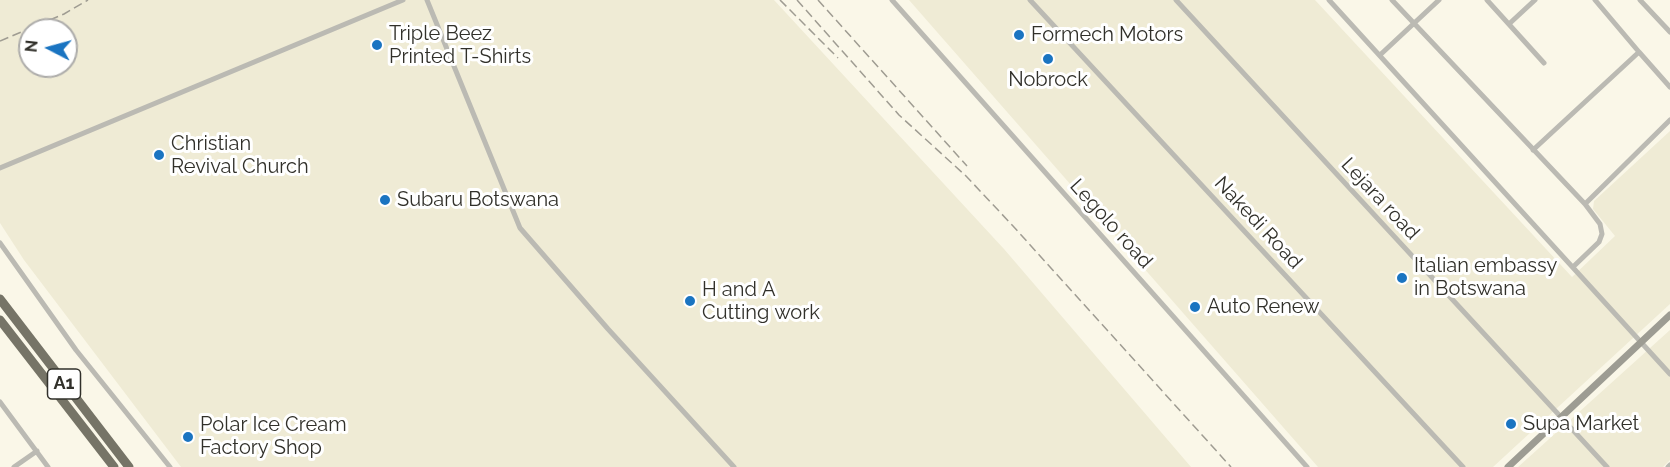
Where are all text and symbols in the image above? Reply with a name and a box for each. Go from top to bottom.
north arrow [18,18,78,78]
place label: Triple Beez Printed T-Shirts [389,22,531,69]
place label: Formech Motors [1031,23,1183,47]
marker: Formech Motors [1012,28,1026,42]
marker: Triple Beez Printed T-Shirts [370,38,384,52]
text: N [22,39,42,53]
marker: Nobrock [1041,52,1055,66]
place label: Nobrock [1008,68,1088,92]
place label: Christian Revival Church [171,132,309,179]
marker: Christian Revival Church [152,148,166,162]
street label: Lejara road [1336,153,1424,245]
street label: Nakedi Road [1209,172,1307,274]
street label: Legolo road [1065,174,1157,274]
place label: Subaru Botswana [397,188,559,212]
marker: Subaru Botswana [378,193,392,207]
place label: Italian embassy in Botswana [1414,254,1557,301]
marker: Italian embassy in Botswana [1395,271,1409,285]
place label: H and A Cutting work [702,278,820,325]
marker: H and A Cutting work [683,294,697,308]
place label: Auto Renew [1207,295,1320,319]
marker: Auto Renew [1188,300,1202,314]
road number: A1 [48,369,80,399]
place label: Supa Market [1523,412,1639,436]
place label: Polar Ice Cream Factory Shop [200,413,347,460]
marker: Supa Market [1504,417,1518,431]
marker: Polar Ice Cream Factory Shop [181,430,195,444]

